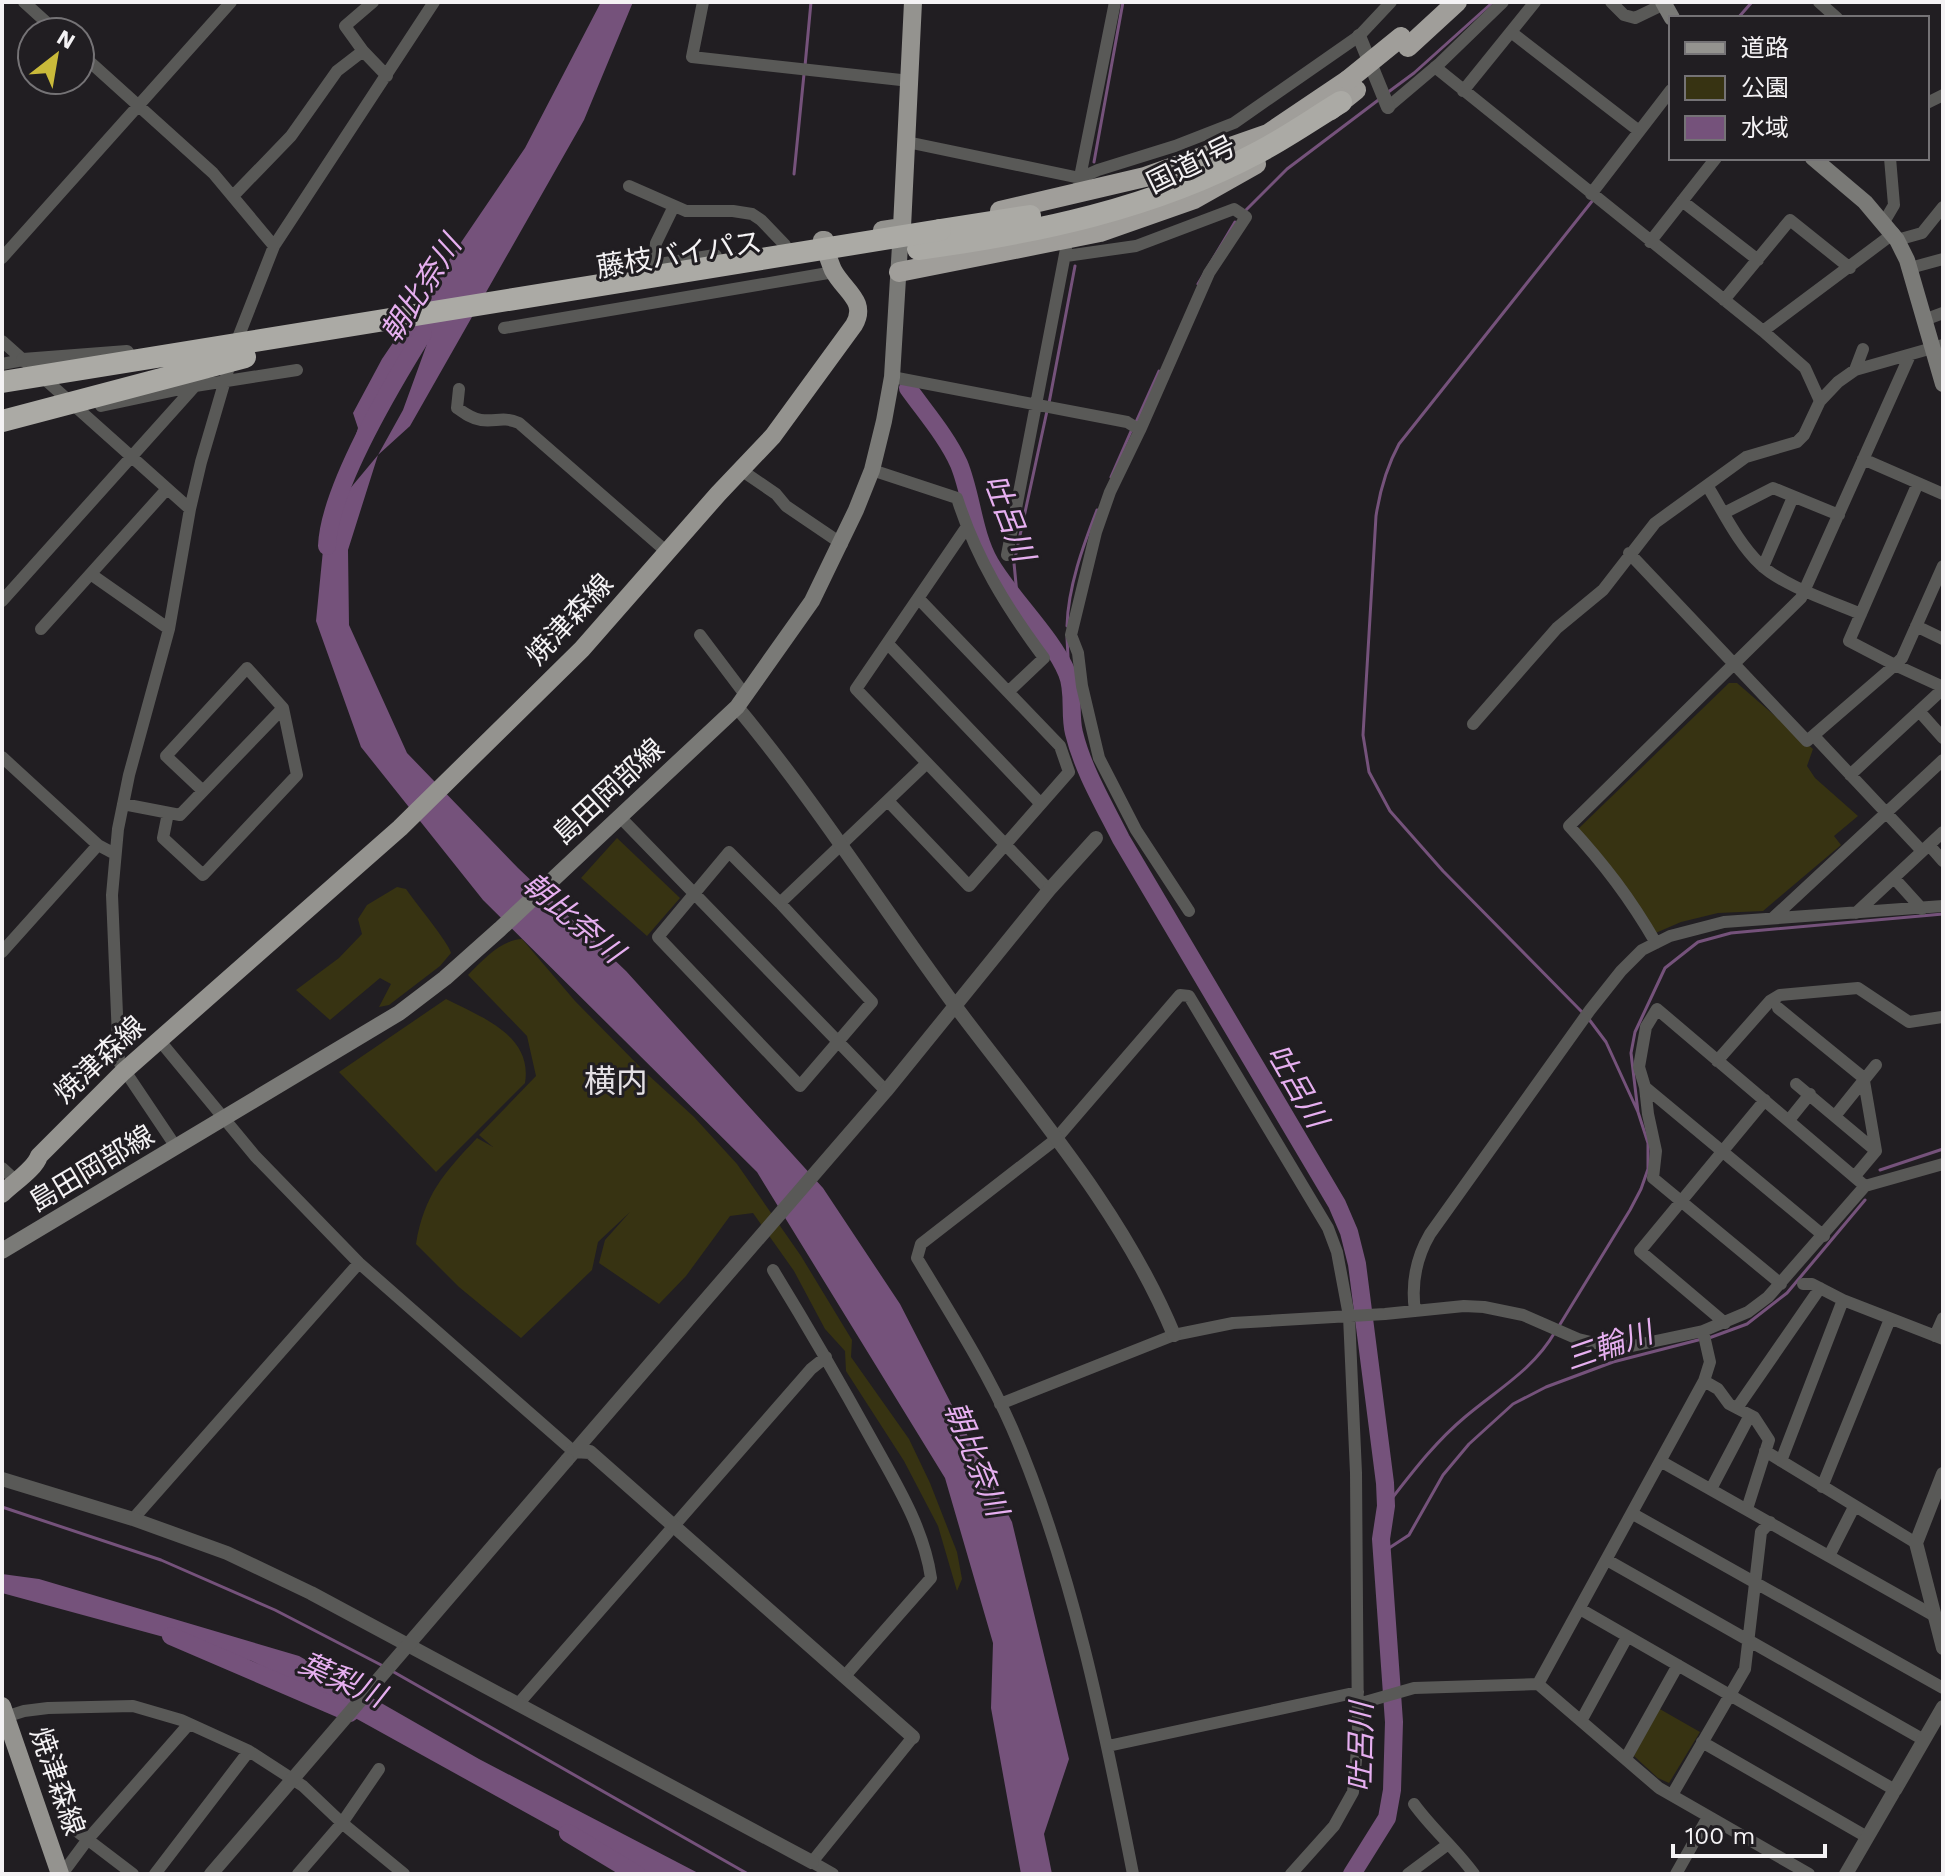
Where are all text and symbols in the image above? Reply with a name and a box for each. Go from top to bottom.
north arrow [16,16,96,96]
legend [1669,16,1929,160]
text: N [53,24,79,54]
text: 道路 [1741,34,1789,62]
text: 公園 [1741,74,1789,102]
text: 水域 [1741,114,1789,142]
street label: 国道1号 [1141,129,1241,200]
street label: 藤枝バイパス [594,225,764,284]
water label: 朝比奈川 [373,226,470,349]
water label: 吐呂川 [977,470,1043,569]
street label: 焼津森線 [519,567,620,672]
street label: 島田岡部線 [546,732,671,851]
water label: 朝比奈川 [516,866,633,972]
street label: 焼津森線 [47,1009,152,1110]
water label: 吐呂川 [1260,1038,1337,1136]
district label: 横内 [584,1062,648,1100]
street label: 島田岡部線 [23,1118,160,1219]
water label: 三輪川 [1561,1313,1660,1377]
water label: 朝比奈川 [938,1397,1016,1524]
water label: 葉梨川 [294,1645,393,1715]
water label: 吐呂川 [1342,1699,1379,1792]
street label: 焼津森線 [24,1723,91,1839]
scale bar [1673,1808,1825,1858]
text: 100 m [1685,1822,1755,1850]

